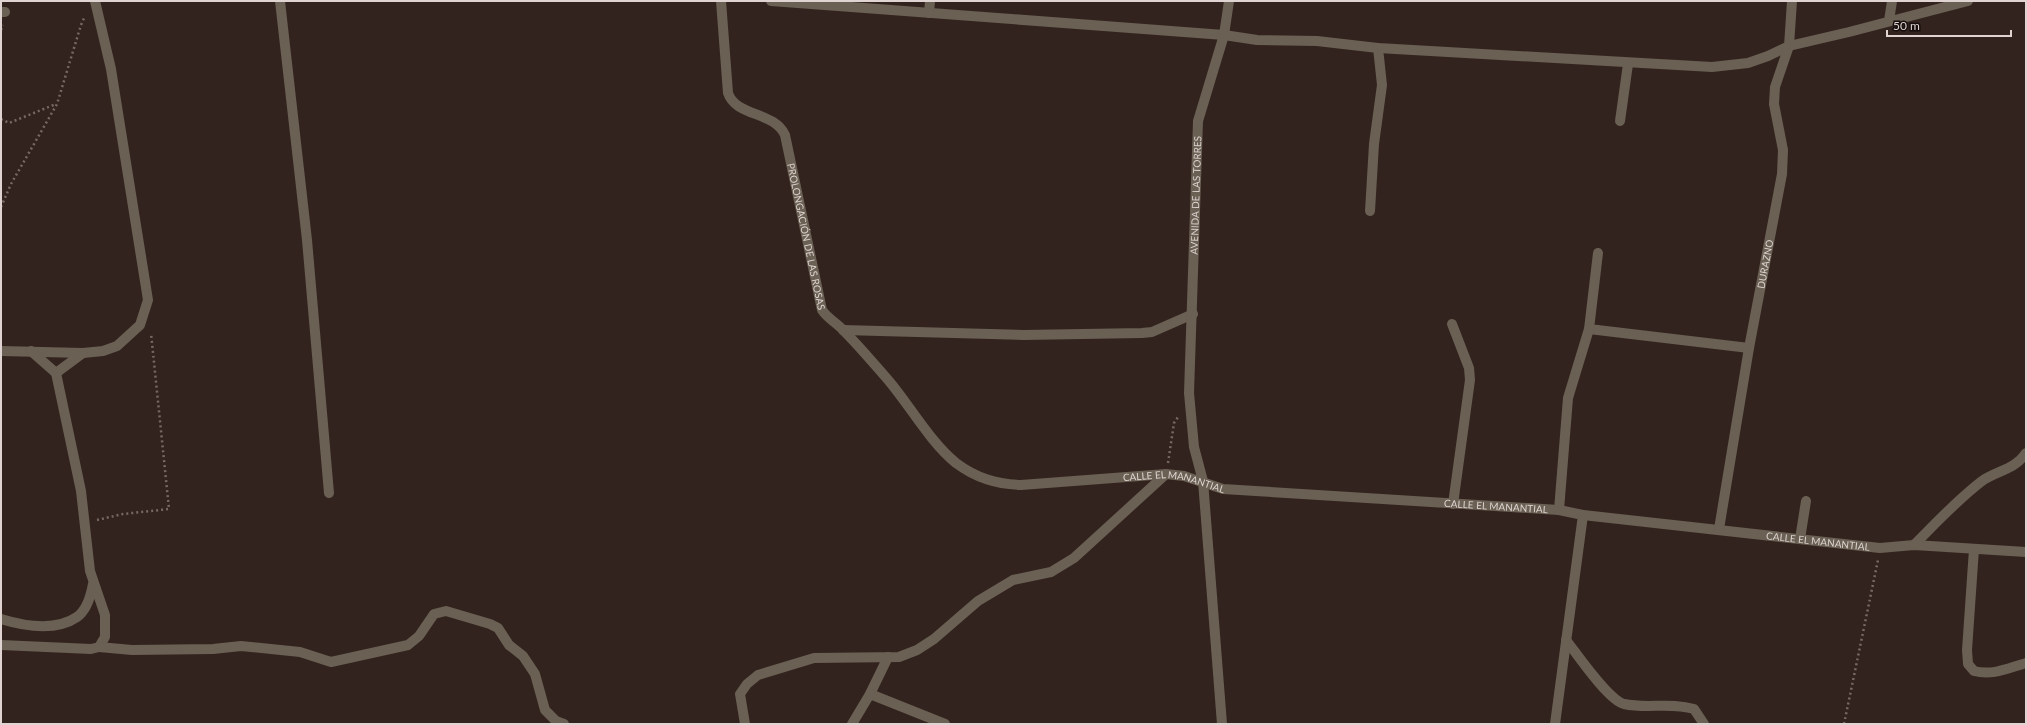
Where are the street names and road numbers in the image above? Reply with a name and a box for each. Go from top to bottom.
street label: AVENIDA DE LAS TORRES [1188,136,1204,255]
street label: PROLONGACIÓN DE LAS ROSAS [785,162,828,311]
street label: DURAZNO [1754,238,1775,290]
street label: CALLE EL MANANTIAL [1122,468,1226,495]
street label: CALLE EL MANANTIAL [1444,497,1548,515]
street label: CALLE EL MANANTIAL [1766,529,1870,553]

